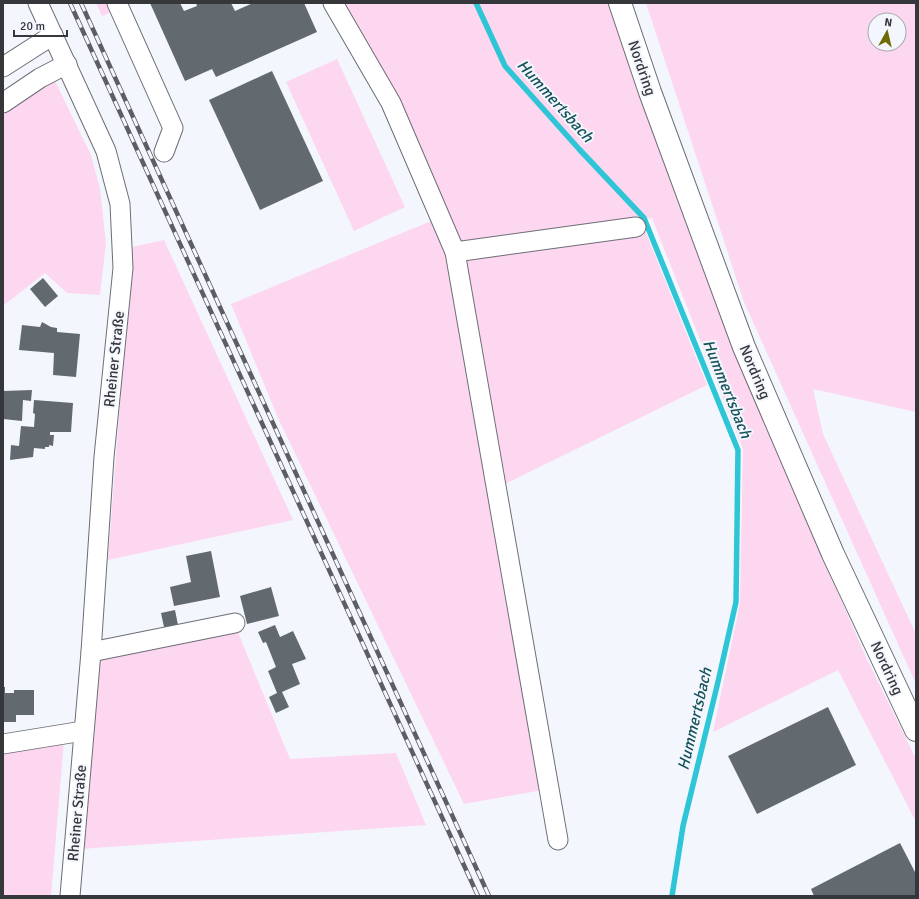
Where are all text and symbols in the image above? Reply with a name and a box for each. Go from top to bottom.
scale bar [14,12,67,38]
north arrow [867,12,907,52]
text: N [884,16,893,30]
text: 20 m [20,19,45,34]
street label: Nordring [624,38,660,98]
water label: Hummertsbach [513,55,598,148]
street label: Rheiner Straße [100,310,128,408]
water label: Hummertsbach [698,337,756,442]
street label: Nordring [736,342,775,402]
street label: Nordring [867,638,907,698]
water label: Hummertsbach [673,665,717,772]
street label: Rheiner Straße [64,764,90,862]

